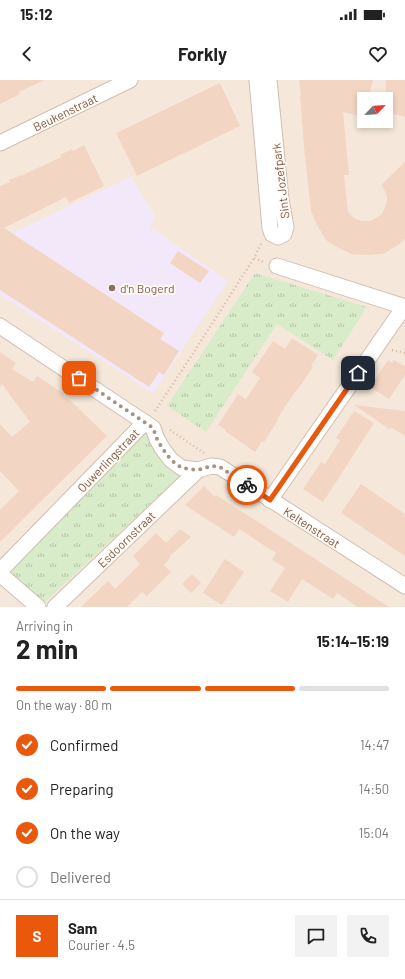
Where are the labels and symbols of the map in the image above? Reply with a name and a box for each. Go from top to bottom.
street label: Beukenstraat [30,90,100,134]
north arrow [357,92,393,128]
street label: Sint Jozefpark [268,143,292,219]
place label: d'n Bogerd [120,281,175,295]
marker: d'n Bogerd [107,283,117,293]
pin [341,356,375,390]
pin [62,361,96,395]
street label: Ouwerlingstraat [74,425,142,495]
courier [227,465,267,505]
street label: Keltenstraat [281,504,343,550]
street label: Esdoornstraat [94,508,158,570]

